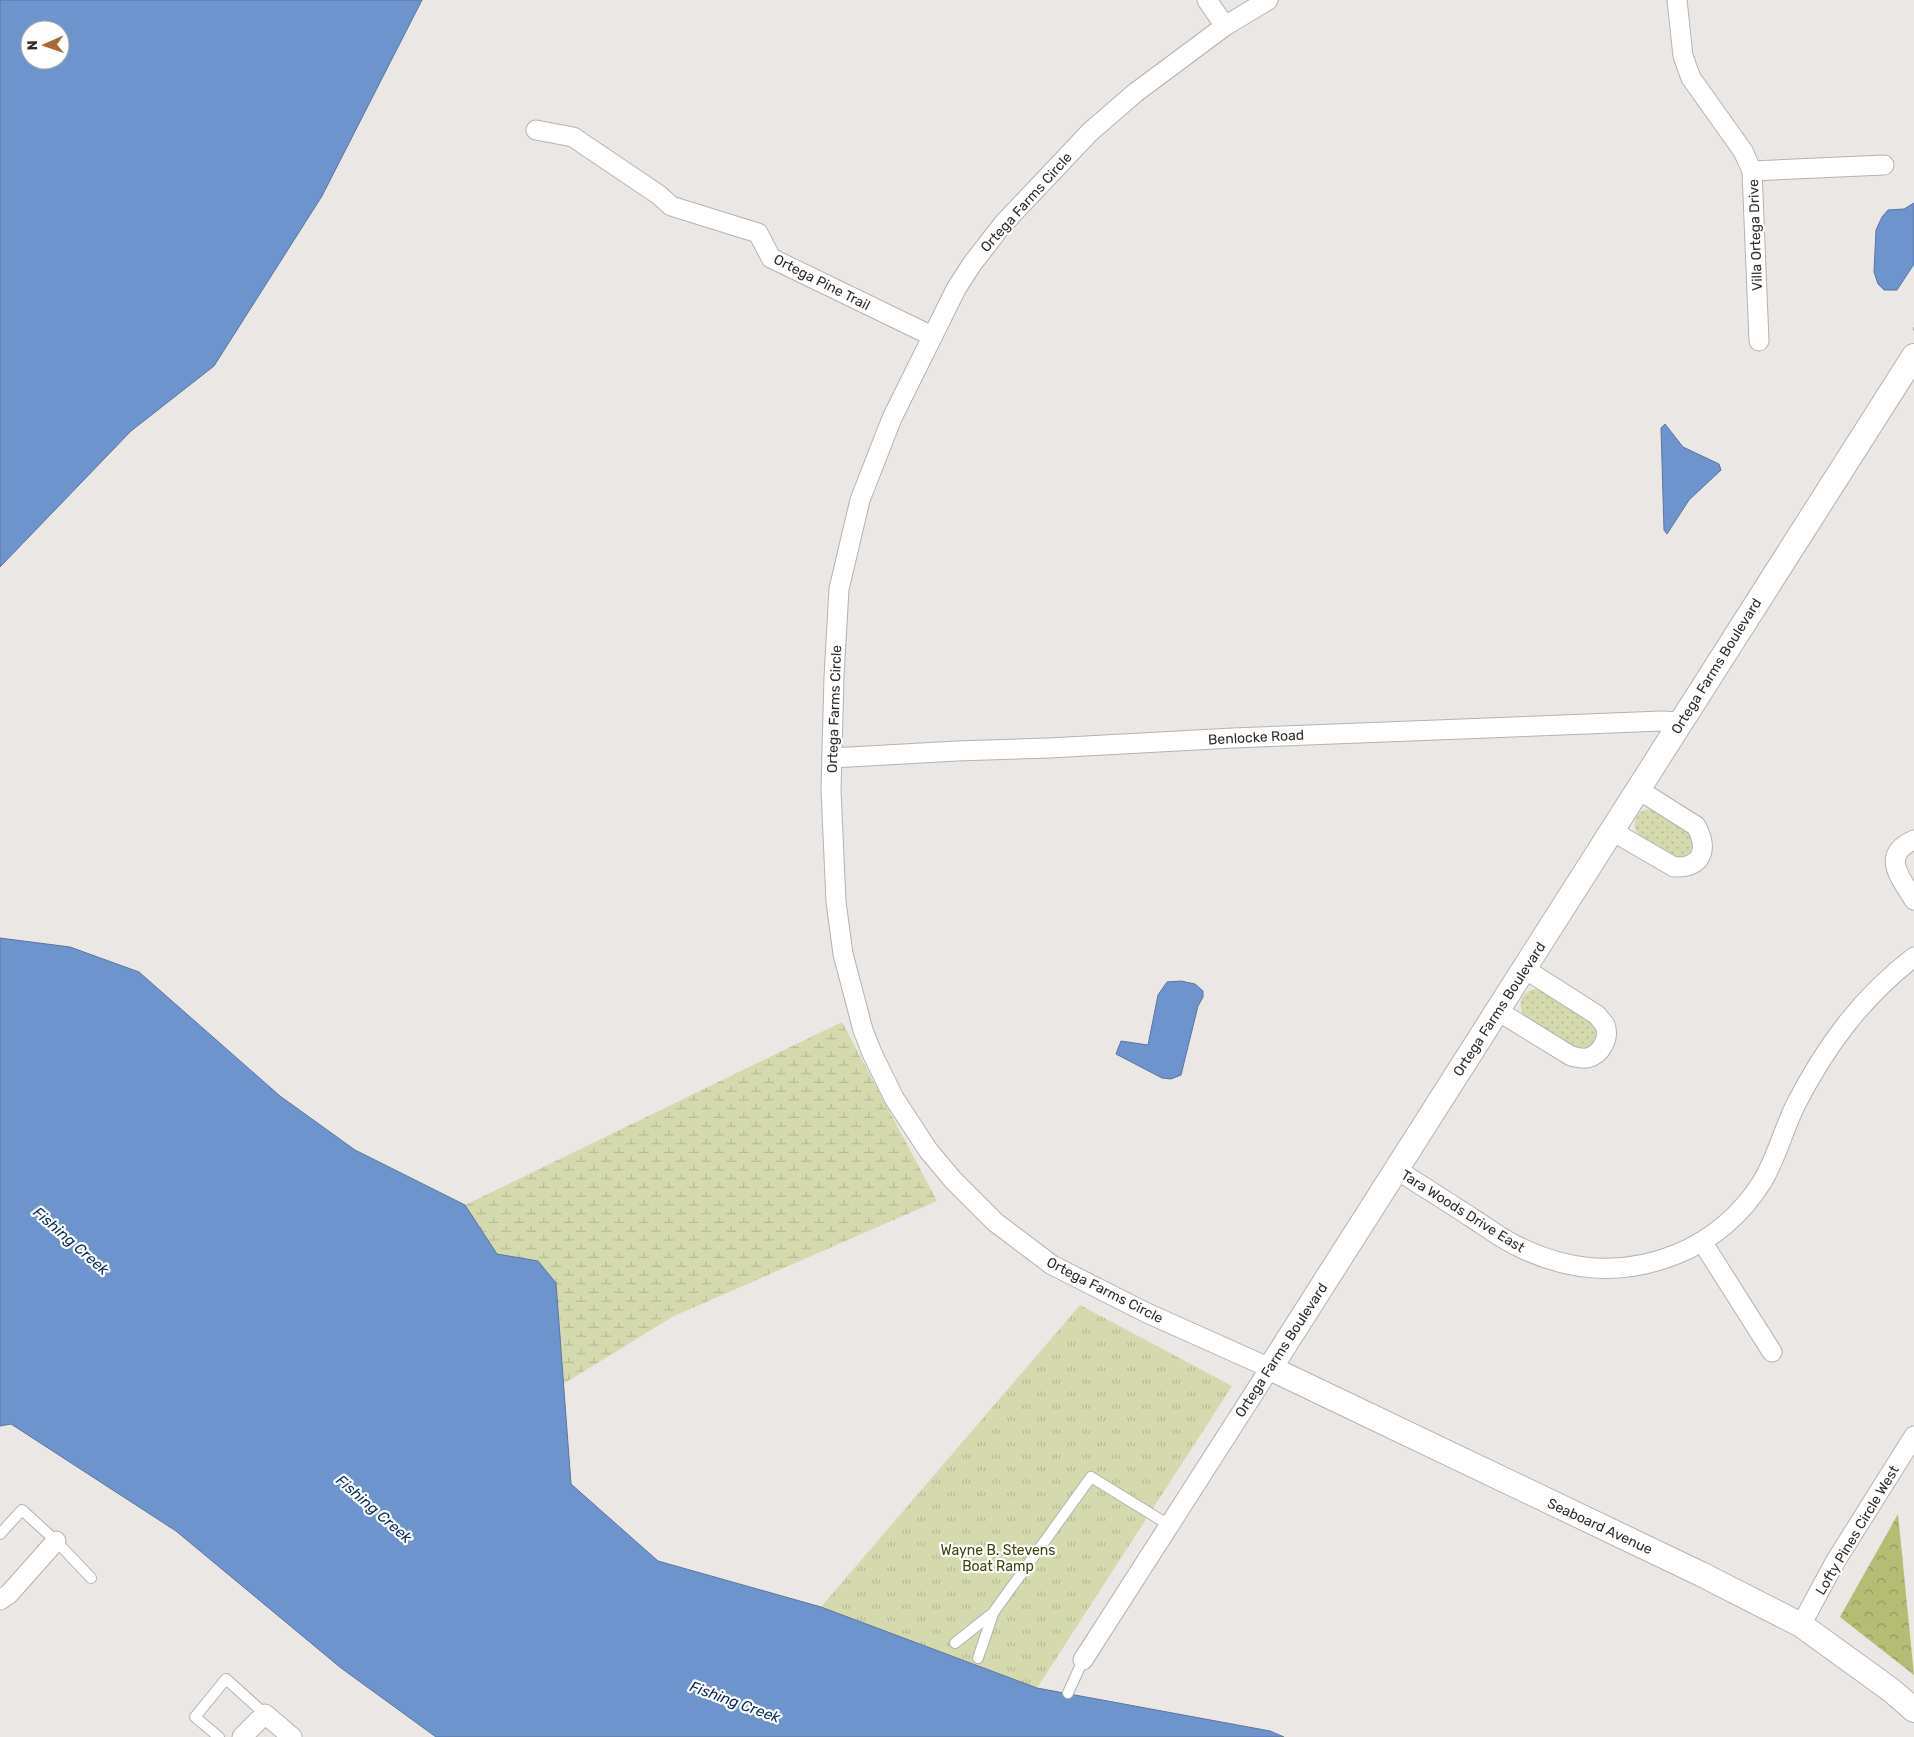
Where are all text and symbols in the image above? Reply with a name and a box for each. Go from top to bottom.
north arrow [20,20,70,70]
text: N [24,40,41,51]
street label: Ortega Farms Circle [977,149,1076,256]
street label: Villa Ortega Drive [1745,179,1766,291]
street label: Ortega Pine Trail [771,251,873,314]
street label: Ortega Farms Boulevard [1668,595,1765,737]
street label: Ortega Farms Circle [824,644,845,773]
street label: Benlocke Road [1208,726,1304,749]
street label: Ortega Farms Boulevard [1450,939,1549,1080]
street label: Tara Woods Drive East [1398,1166,1528,1257]
water label: Fishing Creek [29,1203,113,1279]
street label: Ortega Farms Circle [1044,1254,1166,1327]
street label: Ortega Farms Boulevard [1232,1280,1331,1421]
street label: Lofty Pines Circle West [1812,1462,1903,1598]
water label: Fishing Creek [332,1471,416,1547]
street label: Seaboard Avenue [1545,1495,1655,1558]
park label: Wayne B. Stevens Boat Ramp [941,1542,1055,1575]
water label: Fishing Creek [687,1677,783,1727]

